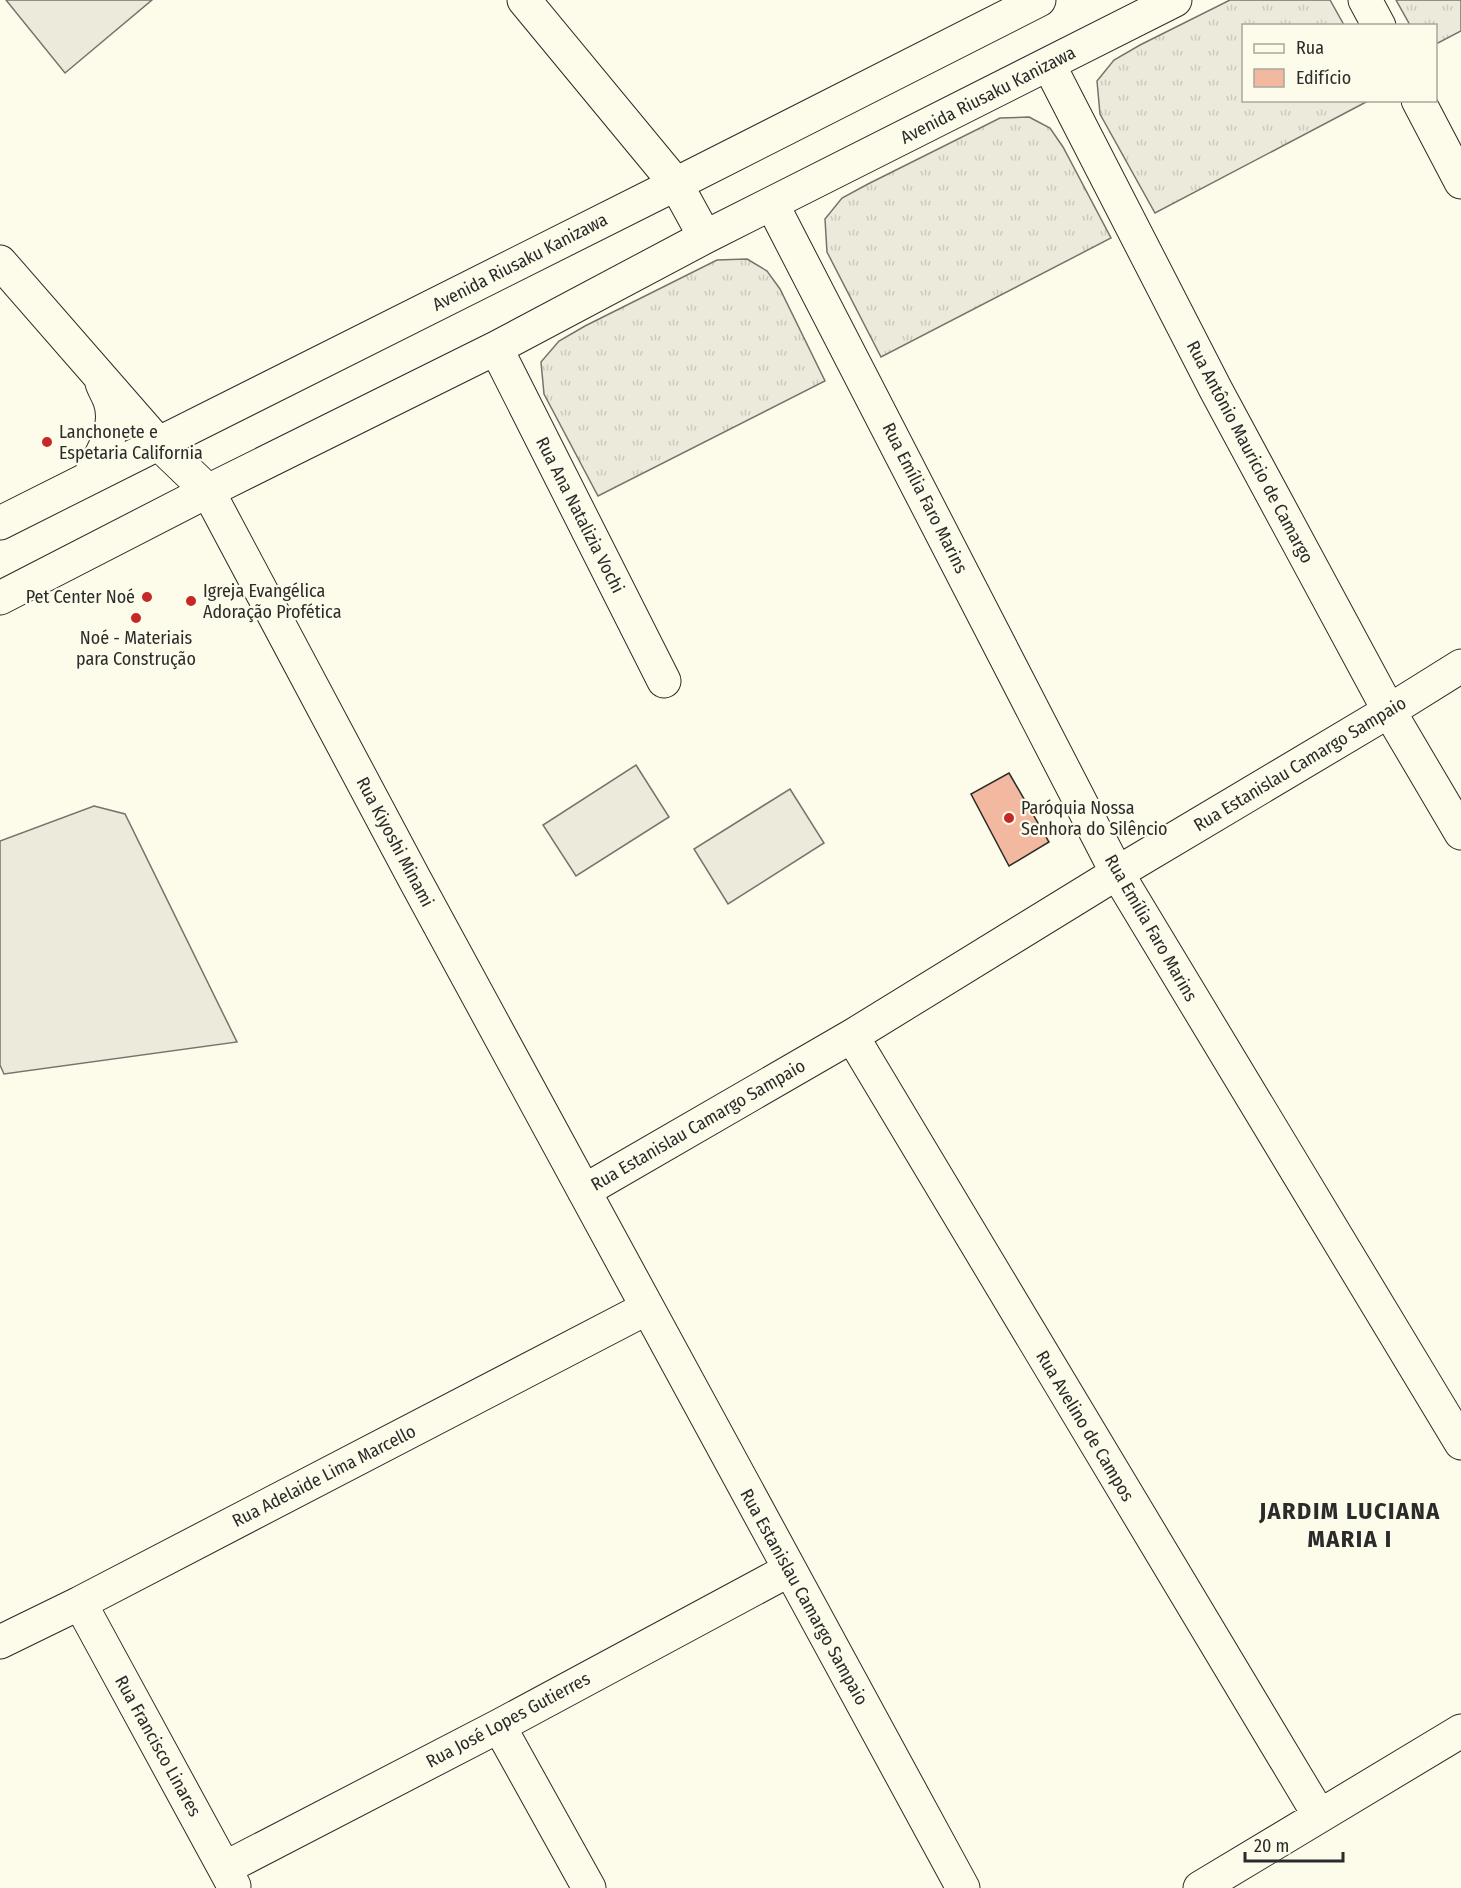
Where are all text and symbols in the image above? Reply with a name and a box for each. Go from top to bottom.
legend [1242,24,1437,102]
text: Rua [1296,37,1324,59]
street label: Avenida Riusaku Kanizawa [897,41,1079,149]
text: Edifício [1296,67,1351,89]
street label: Avenida Riusaku Kanizawa [429,208,611,316]
street label: Rua Antônio Mauricio de Camargo [1182,337,1318,567]
street label: Rua Emília Faro Marins [877,419,973,577]
place label: Lanchonete e Espetaria California [59,421,203,464]
street label: Rua Ana Natalizia Vochi [531,433,629,597]
marker: Lanchonete e Espetaria California [40,435,54,449]
place label: Igreja Evangélica Adoração Profética [203,580,342,623]
place label: Pet Center Noé [26,586,135,608]
marker: Pet Center Noé [140,590,154,604]
marker: Igreja Evangélica Adoração Profética [184,594,198,608]
marker: Noé - Materiais para Construção [129,611,143,625]
place label: Noé - Materiais para Construção [76,627,196,670]
street label: Rua Estanislau Camargo Sampaio [1190,692,1410,836]
street label: Rua Kiyoshi Minami [352,773,438,911]
place label: Paróquia Nossa Senhora do Silêncio [1021,797,1168,840]
marker: Paróquia Nossa Senhora do Silêncio [1002,811,1016,825]
street label: Rua Emília Faro Marins [1100,851,1202,1006]
street label: Rua Estanislau Camargo Sampaio [587,1054,809,1196]
street label: Rua Avelino de Campos [1031,1347,1139,1506]
street label: Rua Adelaide Lima Marcello [229,1420,419,1532]
street label: Rua Estanislau Camargo Sampaio [735,1485,873,1709]
district label: JARDIM LUCIANA MARIA I [1258,1497,1441,1553]
street label: Rua José Lopes Gutierres [422,1667,594,1773]
street label: Rua Francisco Linares [110,1672,206,1821]
scale bar [1245,1825,1342,1863]
text: 20 m [1254,1835,1289,1857]

